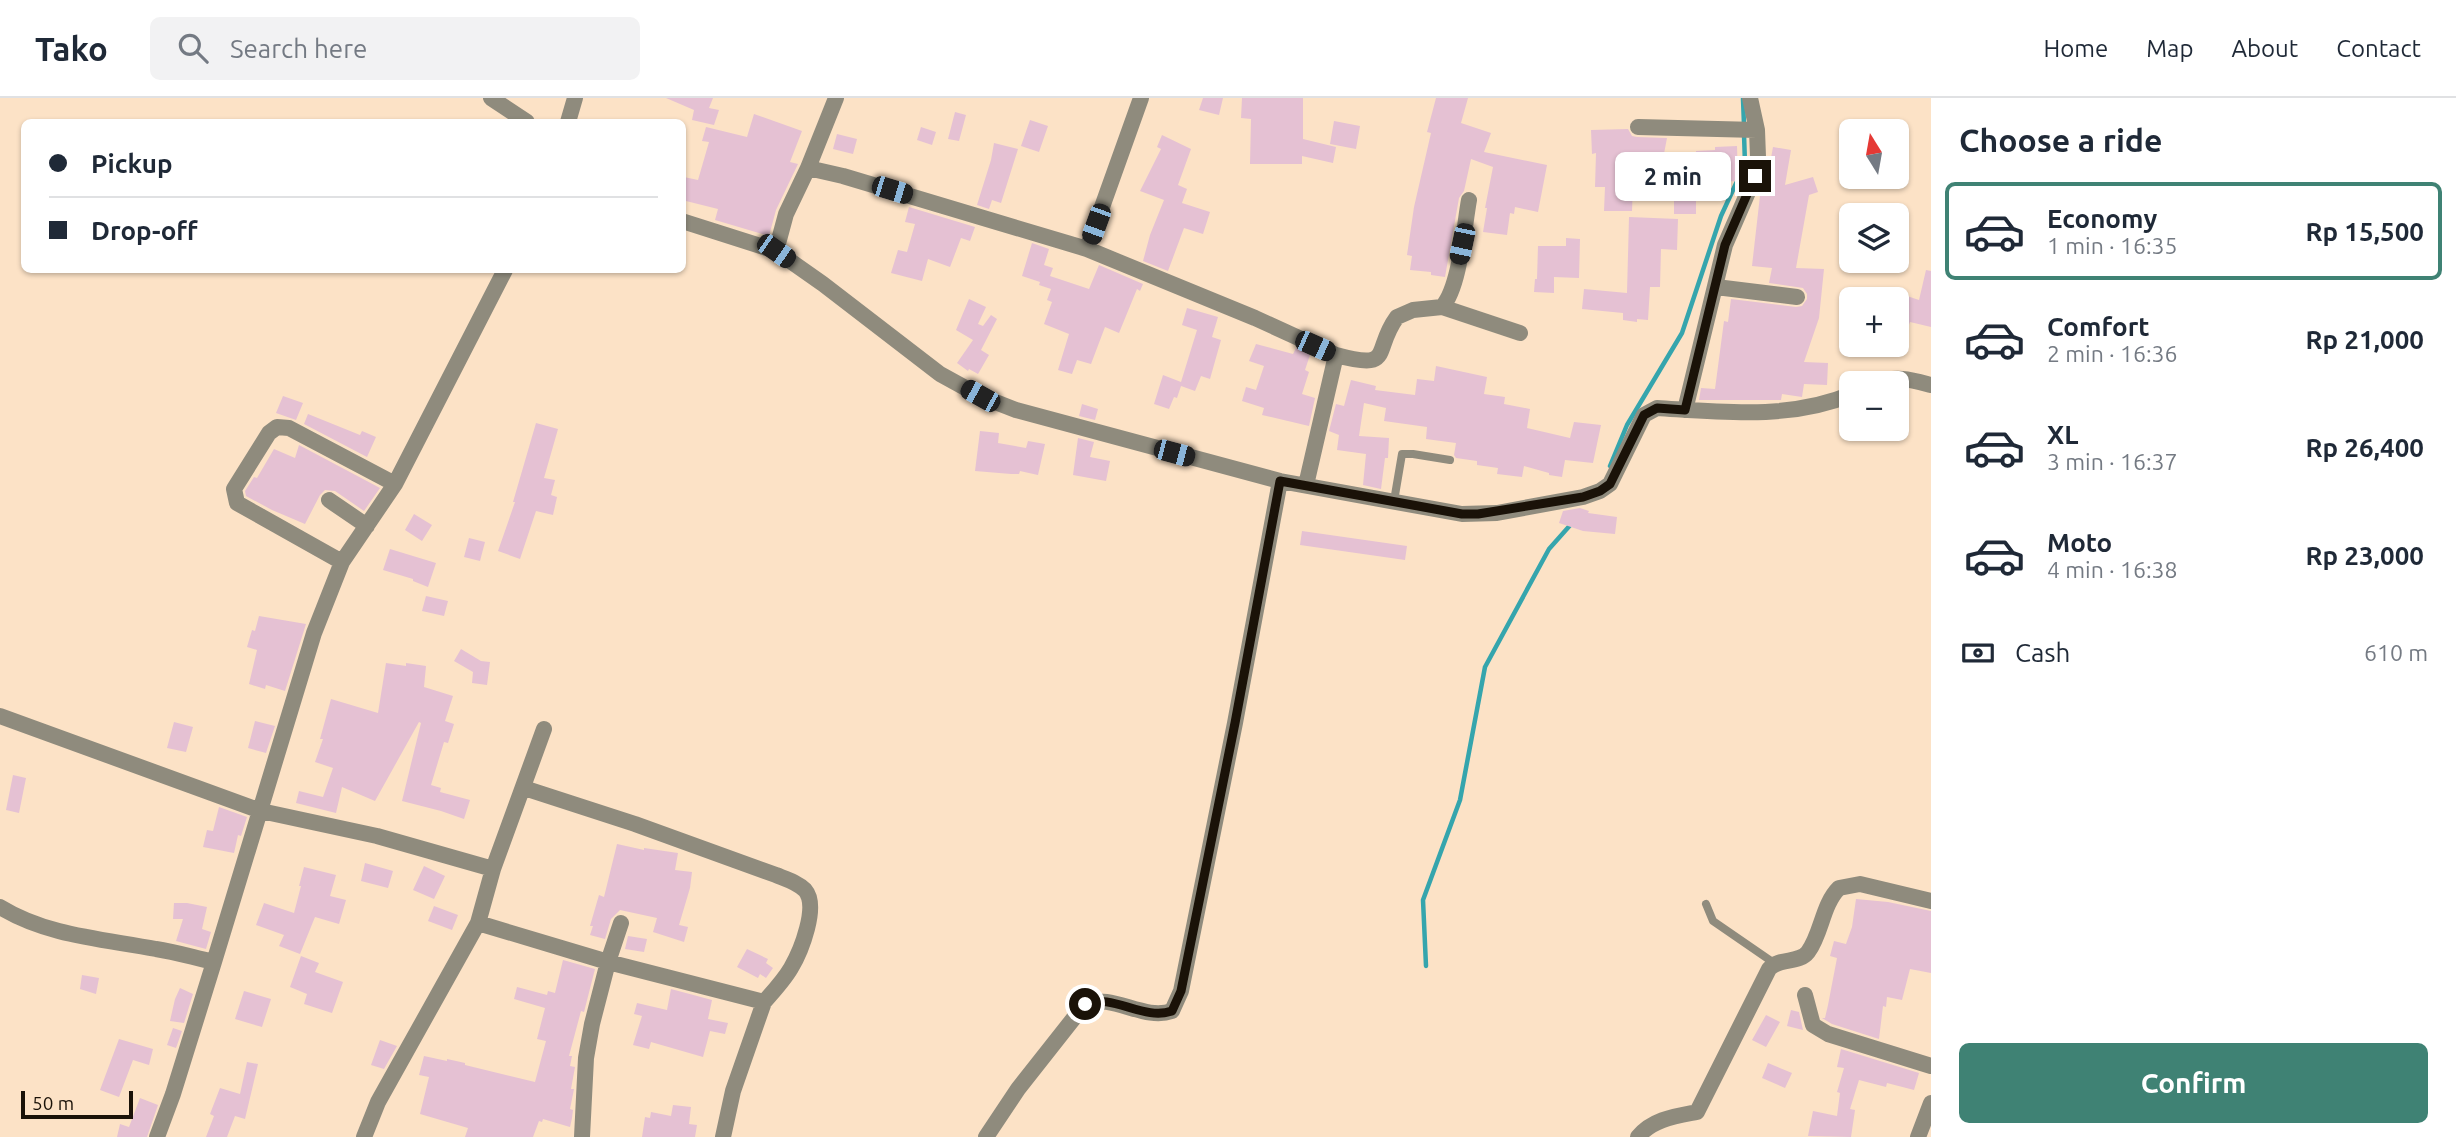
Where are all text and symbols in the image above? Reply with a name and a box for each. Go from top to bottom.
search box [150,17,640,80]
icon: search [174,29,212,67]
text: Tako [35,30,108,67]
text: Search here [230,34,367,63]
text: Home [2043,35,2108,62]
text: Map [2146,35,2193,62]
text: About [2231,35,2298,62]
text: Contact [2336,35,2421,62]
north arrow [1839,119,1909,189]
map controls [1839,119,1909,441]
text: Choose a ride [1959,122,2162,158]
text: Pickup [91,149,173,178]
callout: 2 min [1615,152,1730,200]
route end [1739,160,1771,192]
text: 2 min [1644,164,1702,189]
car [869,174,916,206]
icon: car [1963,200,2026,263]
car [1079,201,1114,247]
button: layers [1839,203,1909,273]
text: Economy [2047,204,2157,233]
text: Drop-off [91,216,198,245]
text: Rp 15,500 [2305,217,2424,246]
car [1448,221,1477,267]
car [753,230,800,272]
text: 1 min · 16:35 [2047,233,2178,258]
button: + [1839,287,1909,357]
icon: car [1963,308,2026,371]
text: Comfort [2047,312,2150,341]
text: Rp 21,000 [2305,325,2424,354]
car [1292,328,1339,364]
text: 2 min · 16:36 [2047,341,2178,366]
button: − [1839,371,1909,441]
car [957,377,1004,415]
icon: car [1963,416,2026,479]
text: XL [2047,420,2078,449]
text: Rp 26,400 [2305,433,2424,462]
car [1151,437,1198,469]
text: 3 min · 16:37 [2047,449,2178,474]
icon: car [1963,524,2026,587]
text: Moto [2047,528,2112,557]
text: Rp 23,000 [2305,541,2424,570]
text: 4 min · 16:38 [2047,557,2178,582]
icon: cash [1959,634,1997,672]
text: Cash [2015,638,2070,667]
text: 610 m [2364,640,2428,665]
route start [1069,988,1101,1020]
button: Confirm [1959,1043,2428,1123]
scale bar [21,1088,133,1120]
text: 50 m [32,1092,74,1114]

